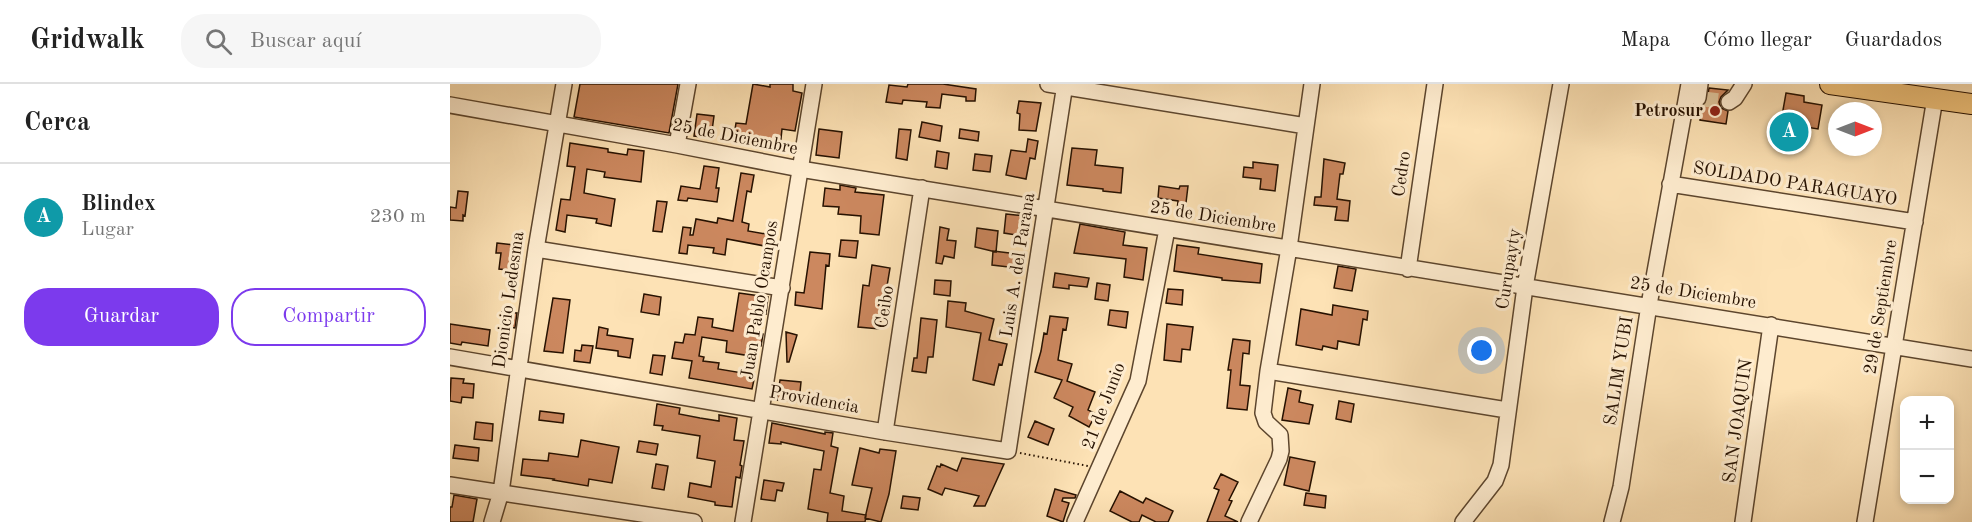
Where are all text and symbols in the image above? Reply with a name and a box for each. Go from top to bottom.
search box [181,14,601,68]
icon: search [202,25,235,58]
text: Gridwalk [30,27,145,55]
text: Buscar aquí [250,30,361,52]
text: Mapa [1621,30,1670,51]
text: Cómo llegar [1703,30,1812,51]
text: Guardados [1845,30,1942,51]
place label: Petrosur [1634,102,1703,120]
north arrow [1828,102,1882,156]
marker: Petrosur [1708,104,1722,118]
text: Cerca [24,110,90,136]
pin: A [1770,110,1808,154]
street label: 25 de Diciembre [671,116,799,158]
street label: Cedro [1390,150,1414,198]
street label: SOLDADO PARAGUAYO [1692,159,1898,209]
street label: Luis A. del Parana [998,191,1038,339]
text: Blindex [81,193,156,215]
street label: 25 de Diciembre [1149,198,1277,236]
text: A [36,207,51,227]
text: 230 m [370,207,426,227]
street label: Juan Pablo Ocampos [739,219,782,381]
text: Lugar [81,220,134,240]
street label: Curupayty [1494,227,1524,311]
street label: Dionicio Ledesma [490,230,528,370]
street label: 29 de Septiembre [1861,238,1901,376]
street label: 25 de Diciembre [1629,274,1757,312]
street label: Ceibo [873,284,897,330]
button: Guardar [24,288,219,346]
button: Compartir [231,288,426,346]
street label: SALIM YUBI [1601,315,1637,427]
your location [1467,336,1496,365]
street label: SAN JOAQUIN [1720,358,1756,484]
street label: 21 de Junio [1079,360,1129,452]
street label: Providencia [768,383,861,417]
map controls [1900,396,1954,504]
button: + [1900,396,1954,450]
button: − [1900,450,1954,504]

